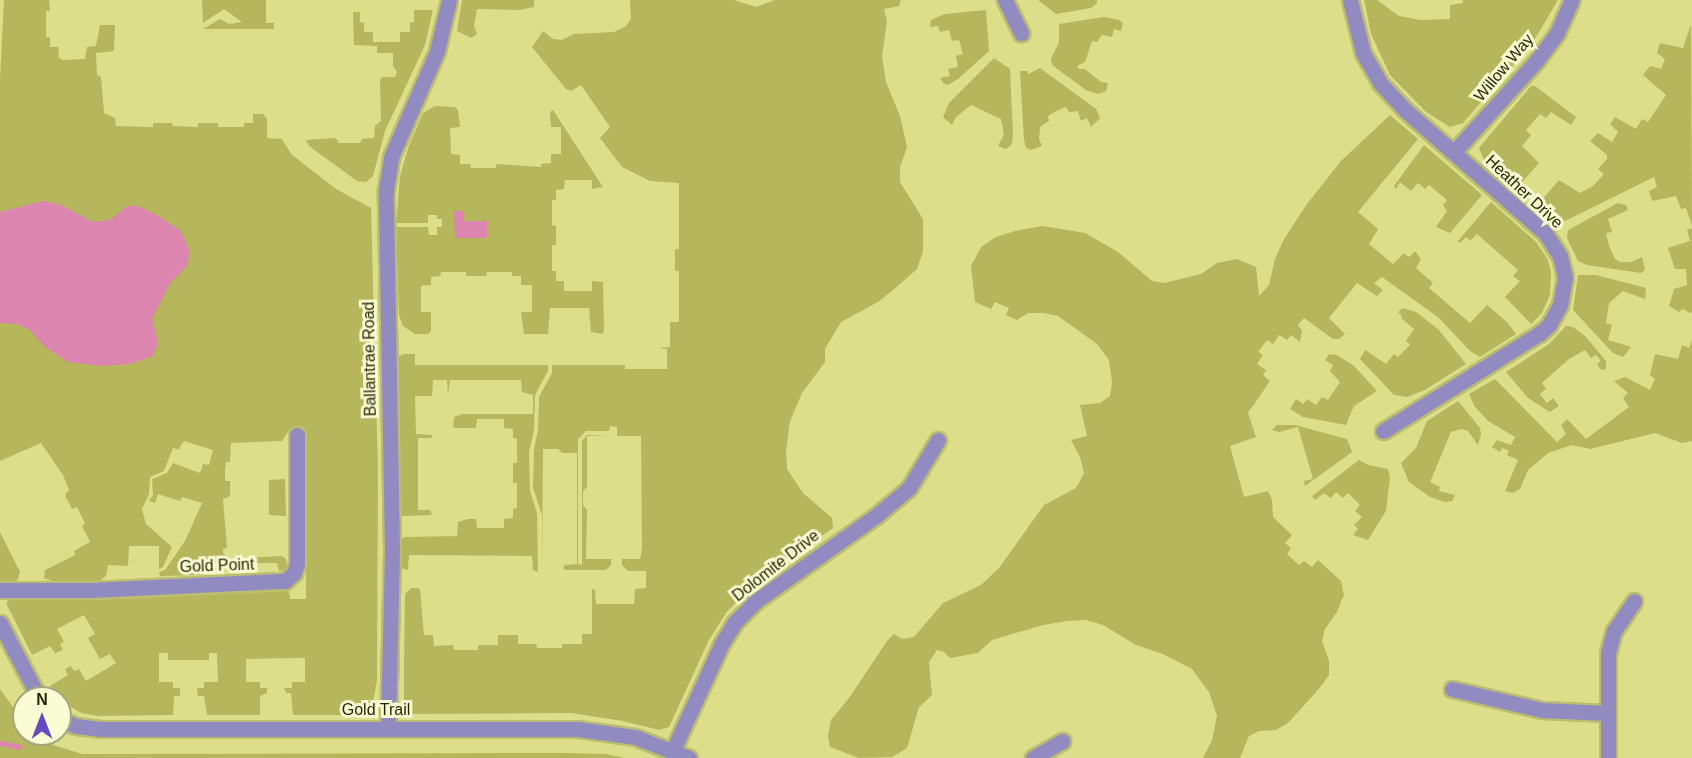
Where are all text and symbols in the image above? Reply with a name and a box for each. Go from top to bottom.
street label: Willow Way [1470,30,1538,106]
street label: Heather Drive [1481,151,1567,233]
street label: Ballantrae Road [359,301,381,417]
street label: Dolomite Drive [729,526,823,606]
street label: Gold Point [179,555,255,577]
north arrow [12,686,72,746]
text: N [36,691,48,708]
street label: Gold Trail [342,700,410,720]

